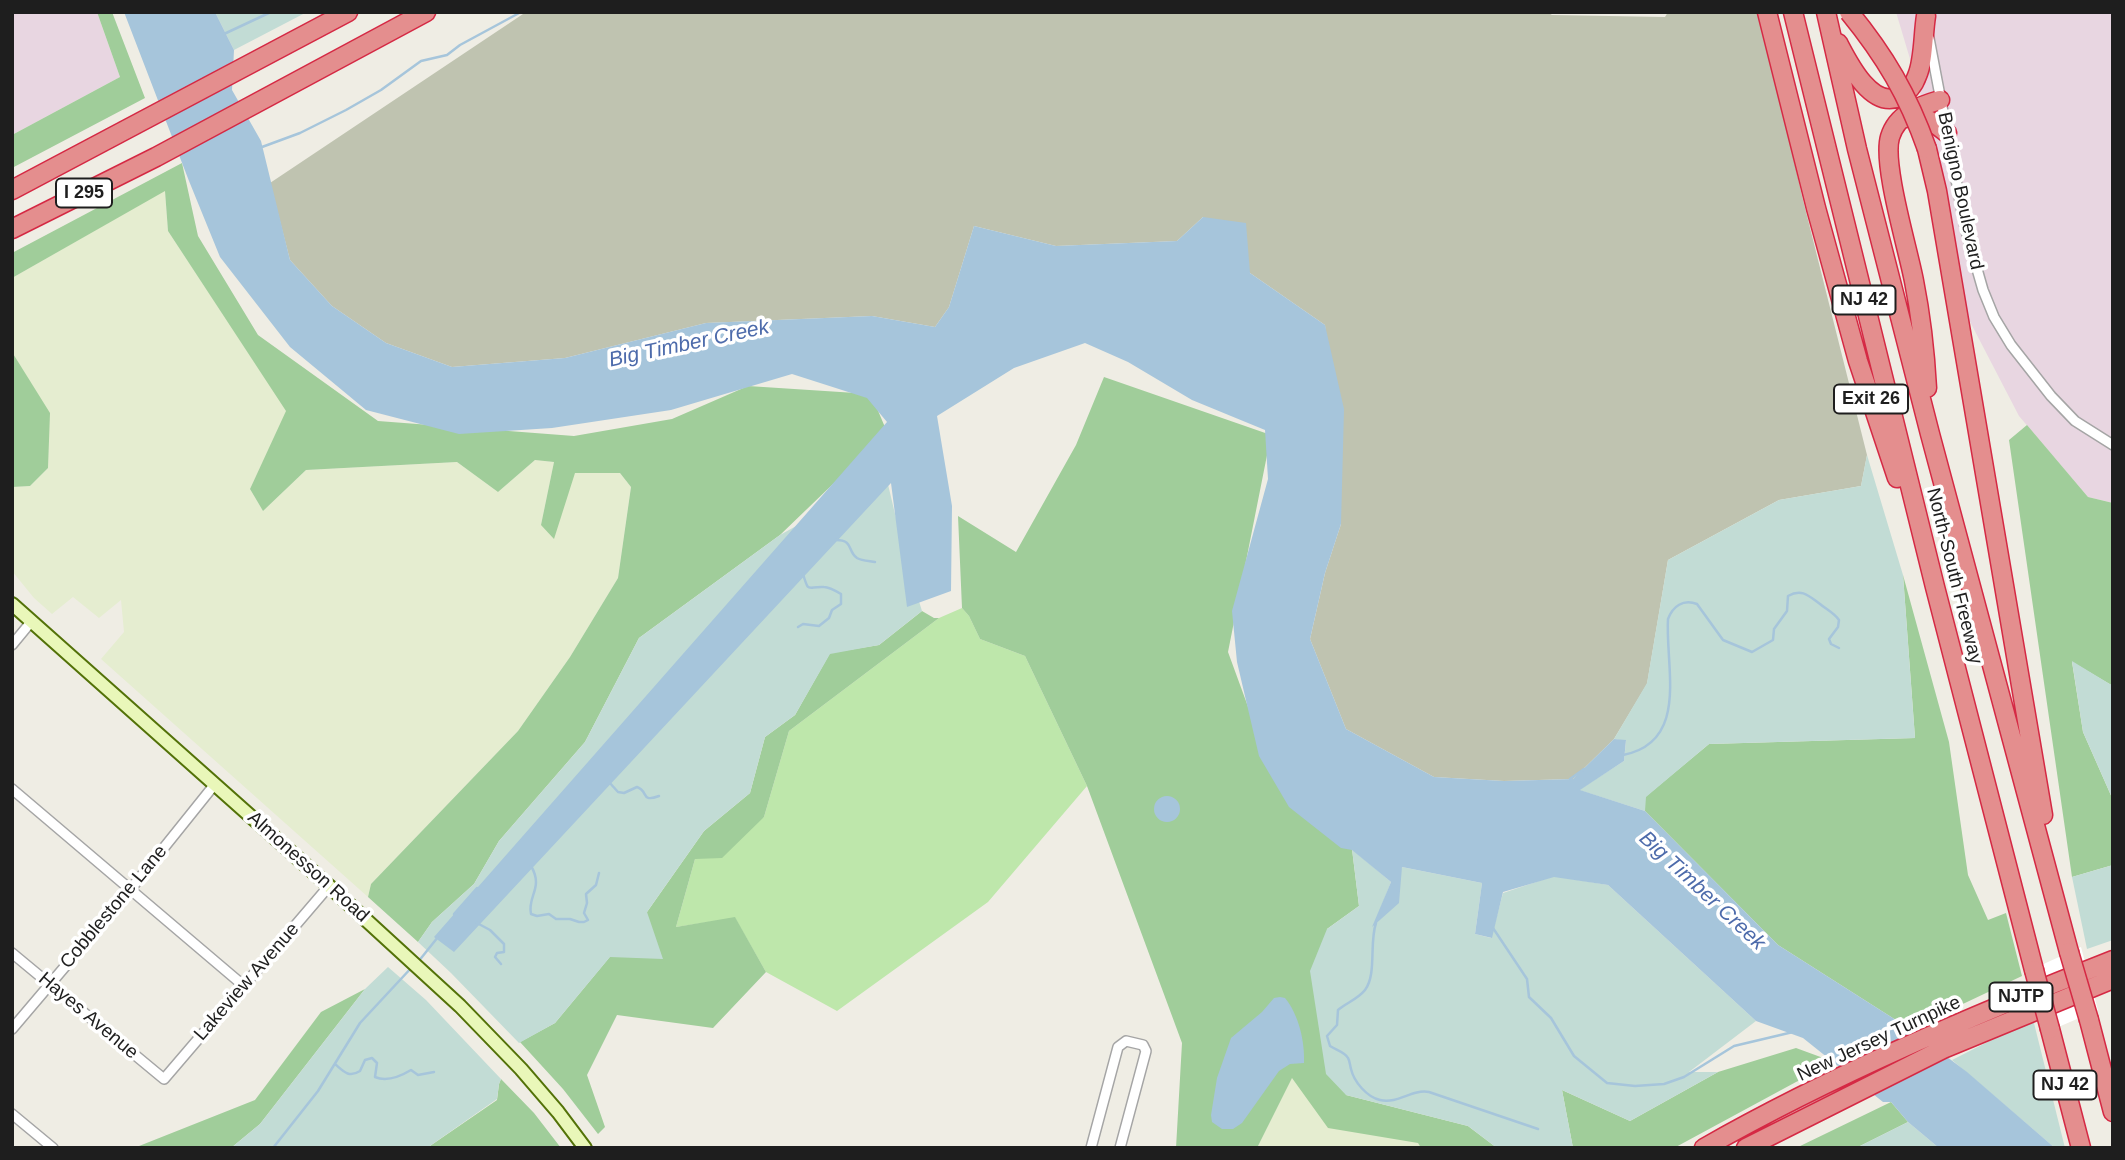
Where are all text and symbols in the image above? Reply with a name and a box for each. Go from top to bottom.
street label: Benigno Boulevard [1932,110,1988,272]
road number: I 295 [56,178,112,208]
road number: NJ 42 [1832,286,1896,314]
water label: Big Timber Creek [607,315,771,373]
road number: Exit 26 [1834,384,1908,414]
street label: North-South Freeway [1921,486,1987,666]
street label: Almonesson Road [243,807,373,927]
water label: Big Timber Creek [1634,826,1770,956]
street label: Cobblestone Lane [56,841,172,973]
street label: Lakeview Avenue [190,918,304,1046]
street label: Hayes Avenue [33,968,143,1064]
road number: NJTP [1990,982,2052,1012]
street label: New Jersey Turnpike [1794,991,1964,1087]
road number: NJ 42 [2034,1070,2096,1100]

